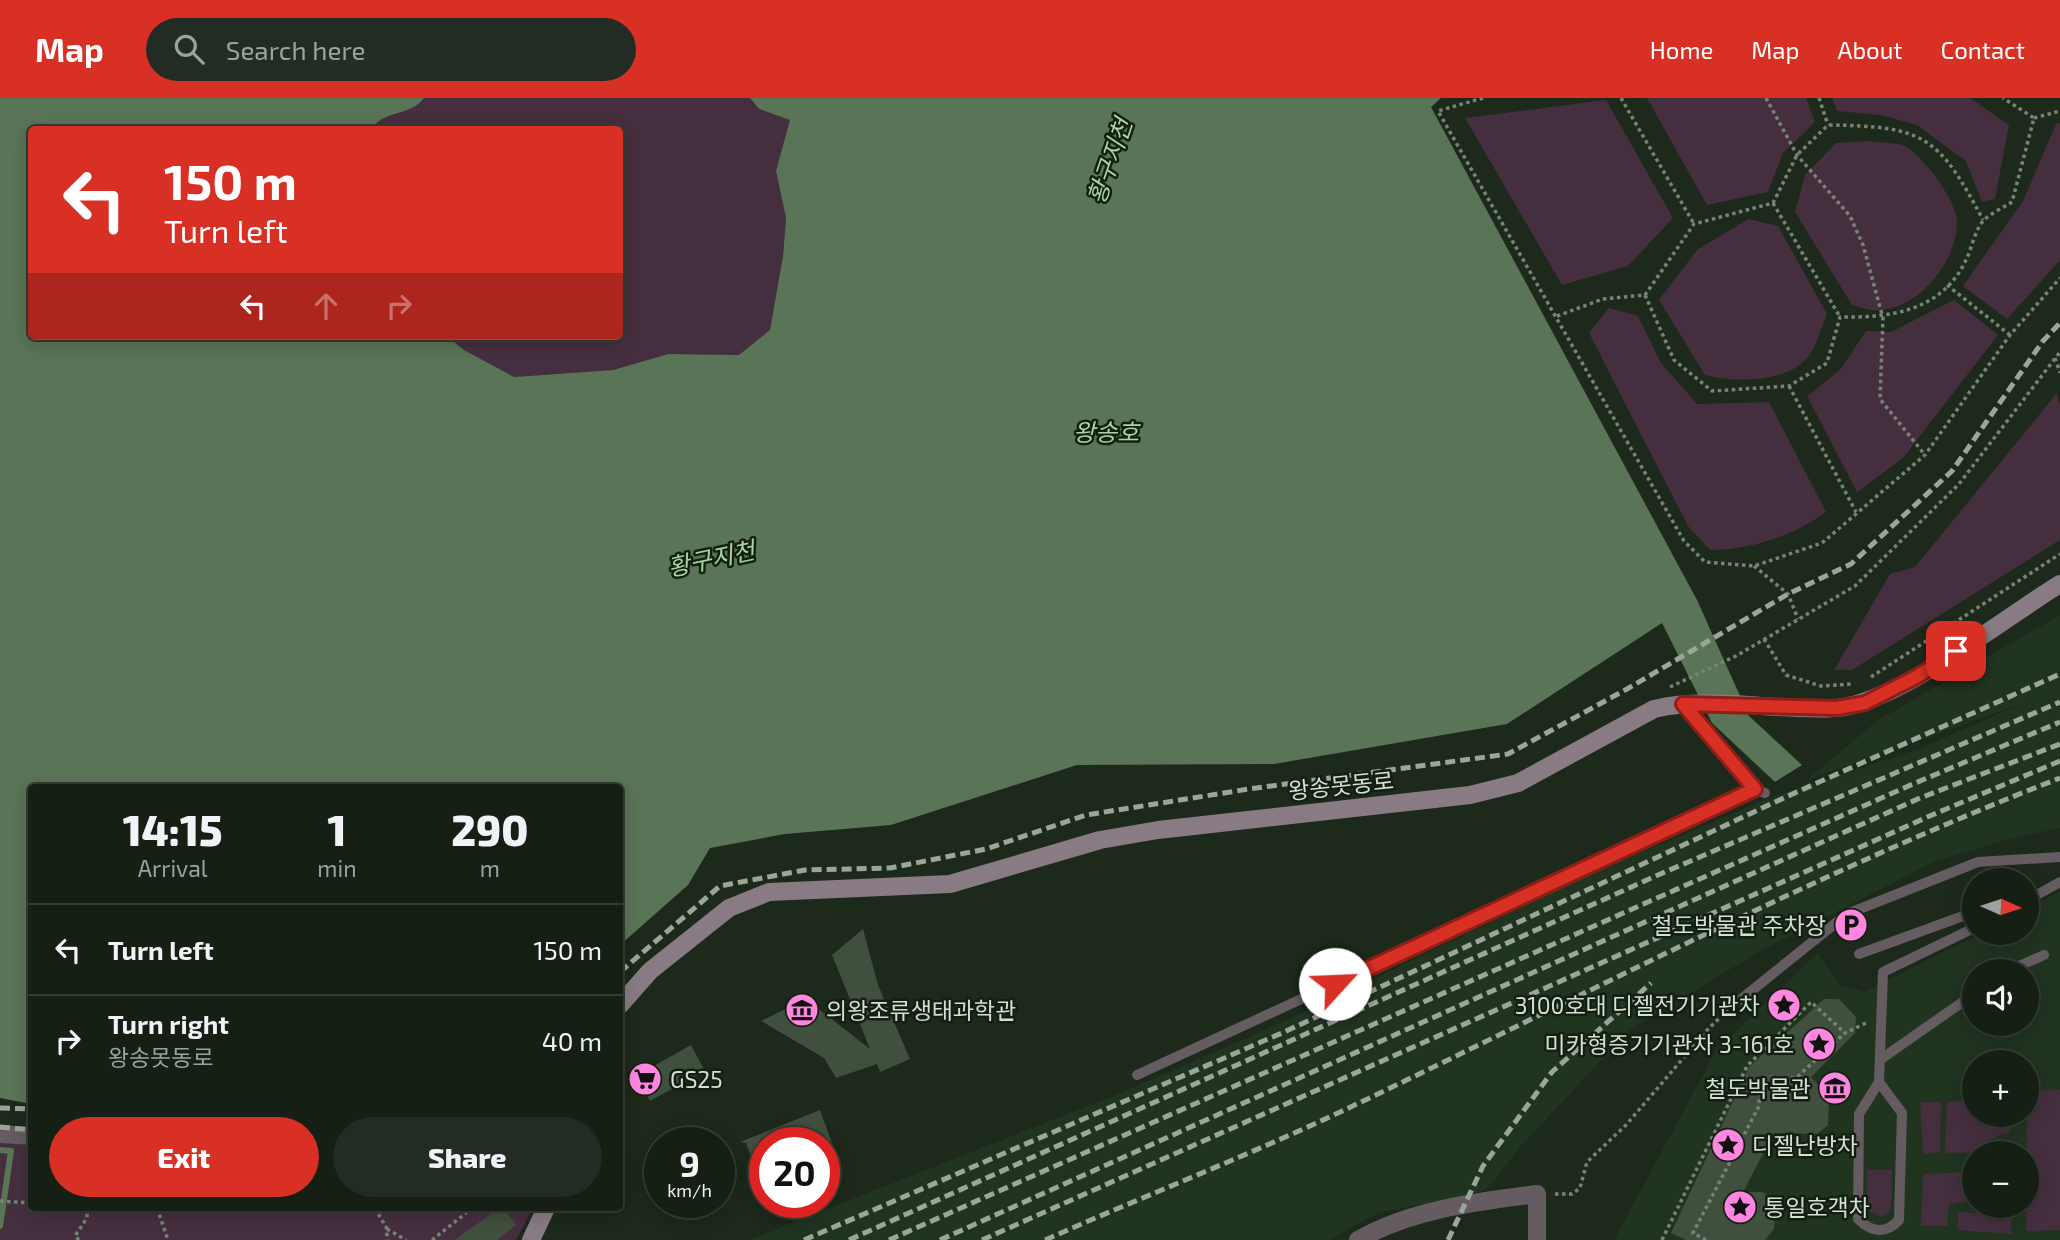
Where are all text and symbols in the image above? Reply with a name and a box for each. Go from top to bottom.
search box [146,18,636,81]
text: Map [35,29,104,69]
icon: search [170,30,208,68]
text: Search here [226,34,365,65]
text: Home [1650,35,1713,64]
text: Map [1751,35,1799,64]
text: About [1837,35,1903,64]
text: Contact [1941,35,2025,64]
water label: 황구지천 [1081,112,1138,207]
text: 150 m [164,151,297,210]
icon: left [49,154,140,245]
text: Turn left [164,211,288,249]
icon: left [234,287,272,325]
icon: ahead [307,287,345,325]
icon: right [380,287,418,325]
water label: 왕송호 [1073,417,1141,446]
water label: 황구지천 [665,534,760,581]
pin [1926,621,1986,681]
icon: arrive [1937,632,1975,670]
street label: 왕송못동로 [1287,766,1395,804]
text: 14:15 [123,804,223,854]
text: 1 [327,804,346,854]
text: 290 [451,804,528,854]
text: Arrival [138,854,208,882]
text: min [317,854,357,882]
text: m [480,854,500,882]
north arrow [1962,868,2039,945]
map controls [1962,868,2039,1218]
parking icon: 철도박물관 주차장 [1832,906,1870,944]
place label: 철도박물관 주차장 [1652,911,1826,939]
icon: left [49,931,87,969]
text: Turn left [108,934,214,965]
text: 150 m [533,934,602,965]
position arrow [1298,947,1372,1021]
button: sound [1962,959,2039,1036]
place icon: 3100호대 디젤전기기관차 [1765,986,1803,1024]
museum icon: 의왕조류생태과학관 [783,991,821,1029]
place label: 3100호대 디젤전기기관차 [1515,991,1760,1019]
place label: 의왕조류생태과학관 [826,996,1016,1024]
text: Turn right [108,1008,229,1039]
icon: right [49,1022,87,1060]
text: 40 m [542,1025,602,1056]
place icon: 미카형증기기관차 3-161호 [1800,1025,1838,1063]
place label: 미카형증기기관차 3-161호 [1545,1030,1794,1058]
text: 왕송못동로 [108,1043,214,1071]
button: + [1962,1050,2039,1127]
supermarket icon: GS25 [626,1060,664,1098]
place label: GS25 [670,1065,723,1093]
museum icon: 철도박물관 [1816,1069,1854,1107]
place label: 철도박물관 [1705,1074,1811,1102]
button: Exit [49,1117,319,1197]
button: Share [333,1117,602,1197]
place icon: 디젤난방차 [1709,1126,1747,1164]
speed limit sign: 20 [749,1127,840,1218]
place label: 디젤난방차 [1752,1131,1858,1159]
button: − [1962,1141,2039,1218]
text: 9 [679,1142,700,1184]
text: km/h [667,1179,712,1201]
place icon: 통일호객차 [1721,1188,1759,1226]
place label: 통일호객차 [1764,1193,1870,1221]

